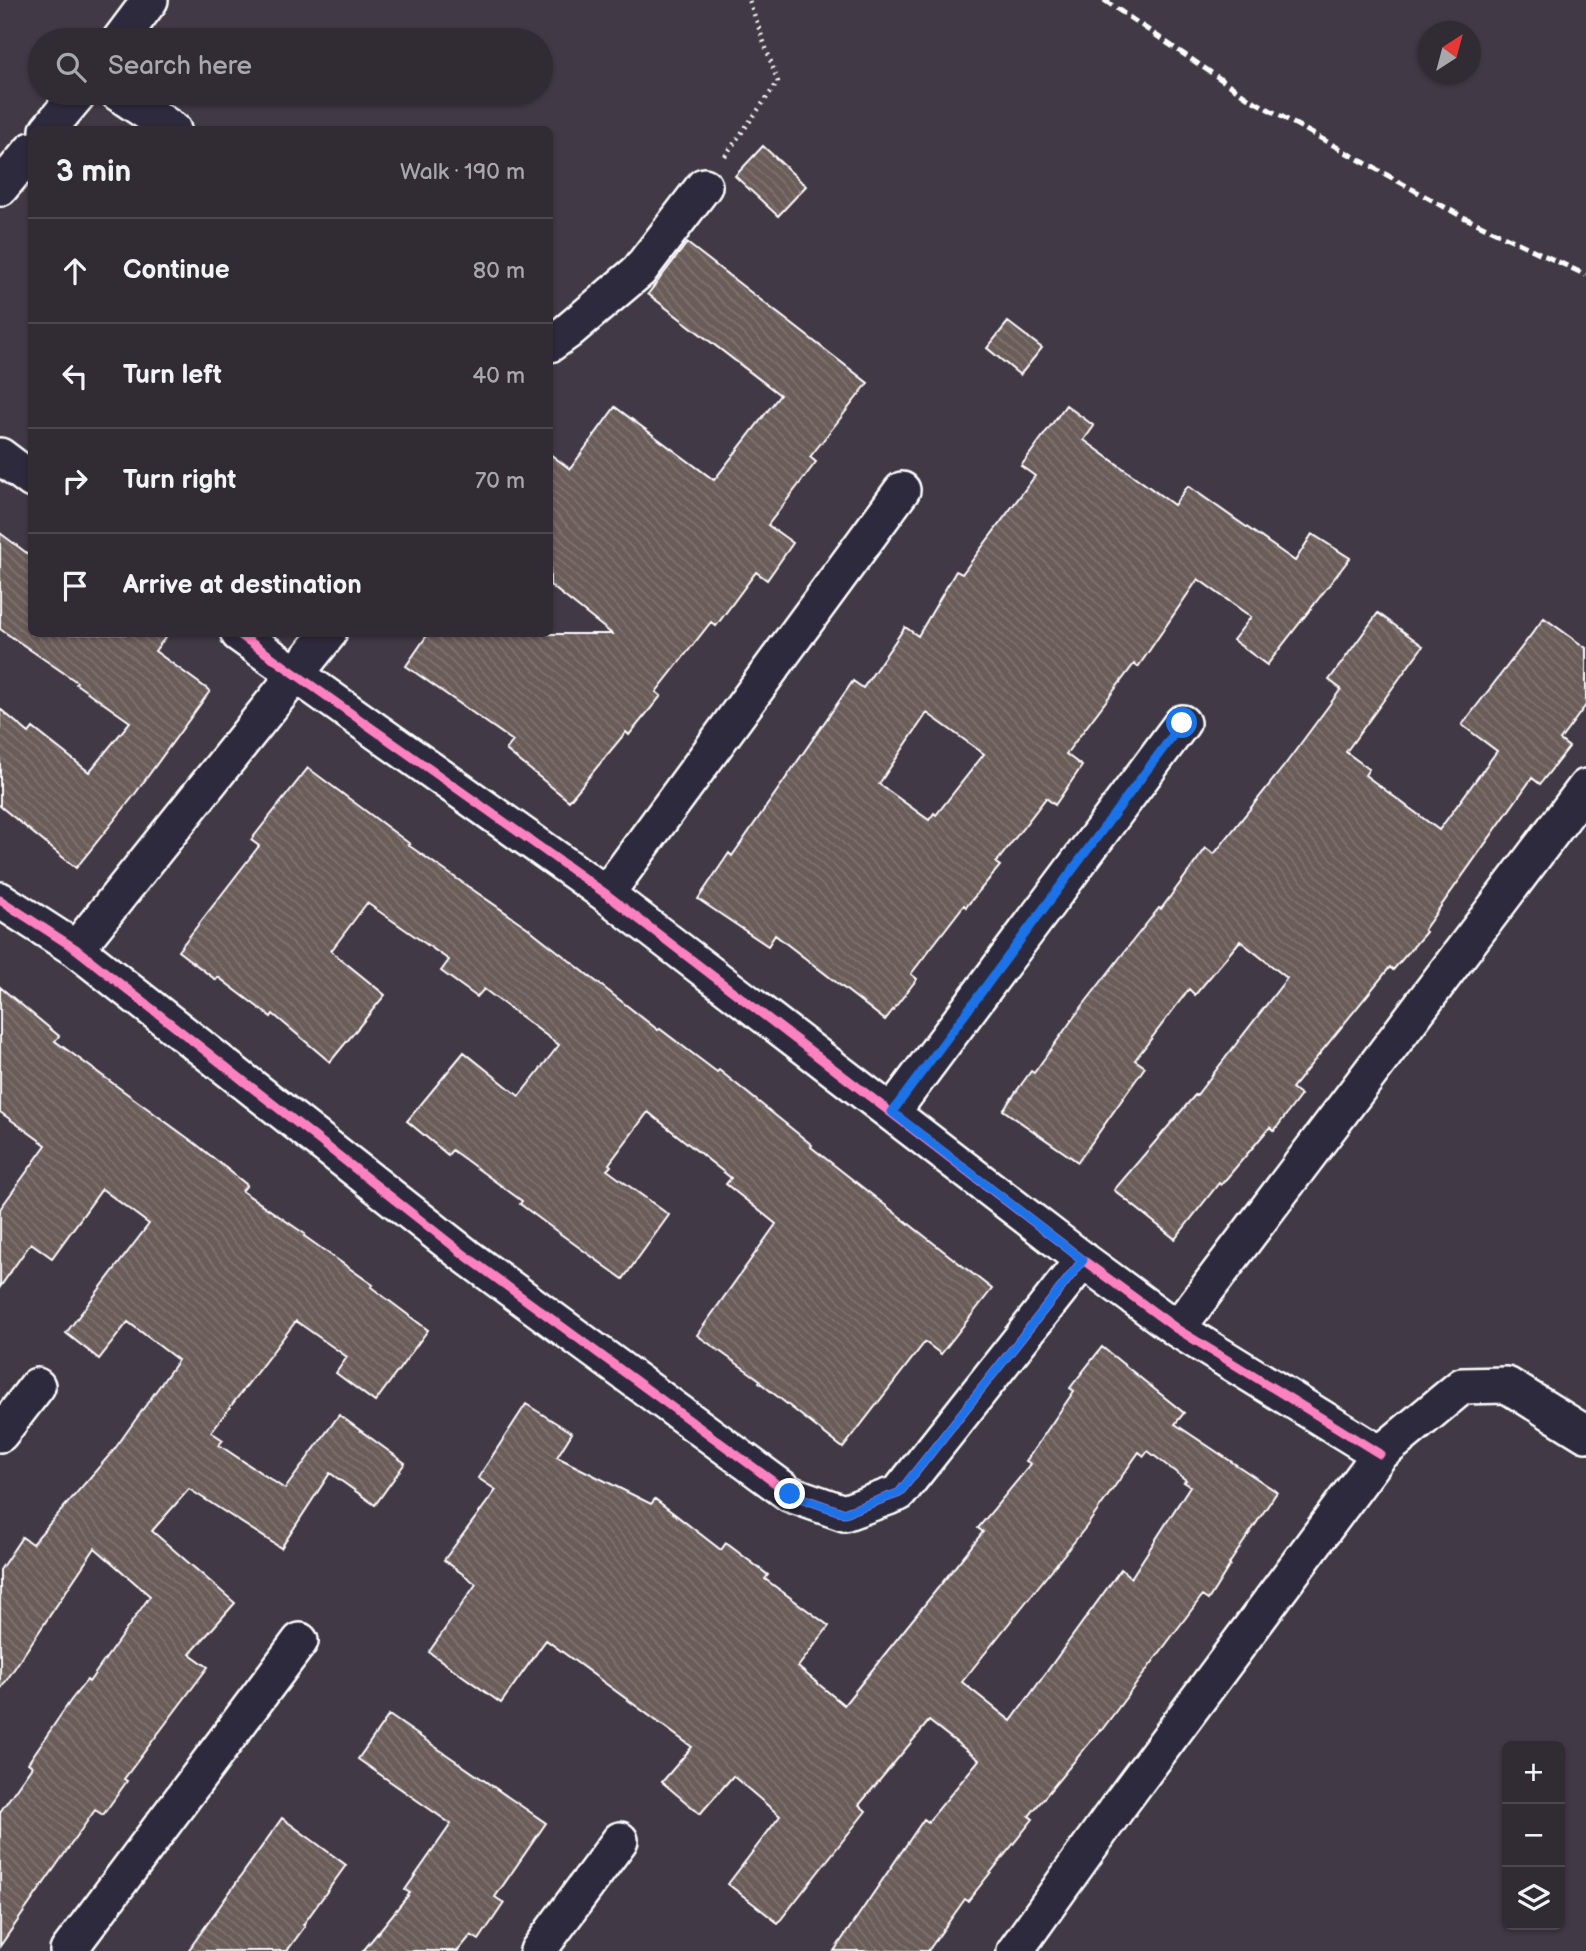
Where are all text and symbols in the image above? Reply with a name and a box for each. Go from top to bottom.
north arrow [1418,21,1481,84]
search box [28,28,553,105]
icon: search [52,48,90,86]
text: Search here [108,51,252,82]
text: 3 min [56,154,131,190]
text: Walk · 190 m [400,158,525,186]
icon: ahead [56,252,94,290]
text: Continue [123,255,230,286]
text: 80 m [473,257,525,285]
icon: left [56,357,94,395]
text: Turn left [123,360,222,391]
text: 40 m [472,362,525,390]
icon: right [56,462,94,500]
text: Turn right [123,465,236,496]
text: 70 m [475,467,525,495]
icon: arrive [56,567,94,605]
text: Arrive at destination [123,570,362,601]
route start [1166,707,1197,738]
route end [774,1478,805,1509]
map controls [1502,1741,1565,1930]
button: + [1502,1741,1565,1804]
button: − [1502,1804,1565,1867]
button: layers [1502,1867,1565,1930]

